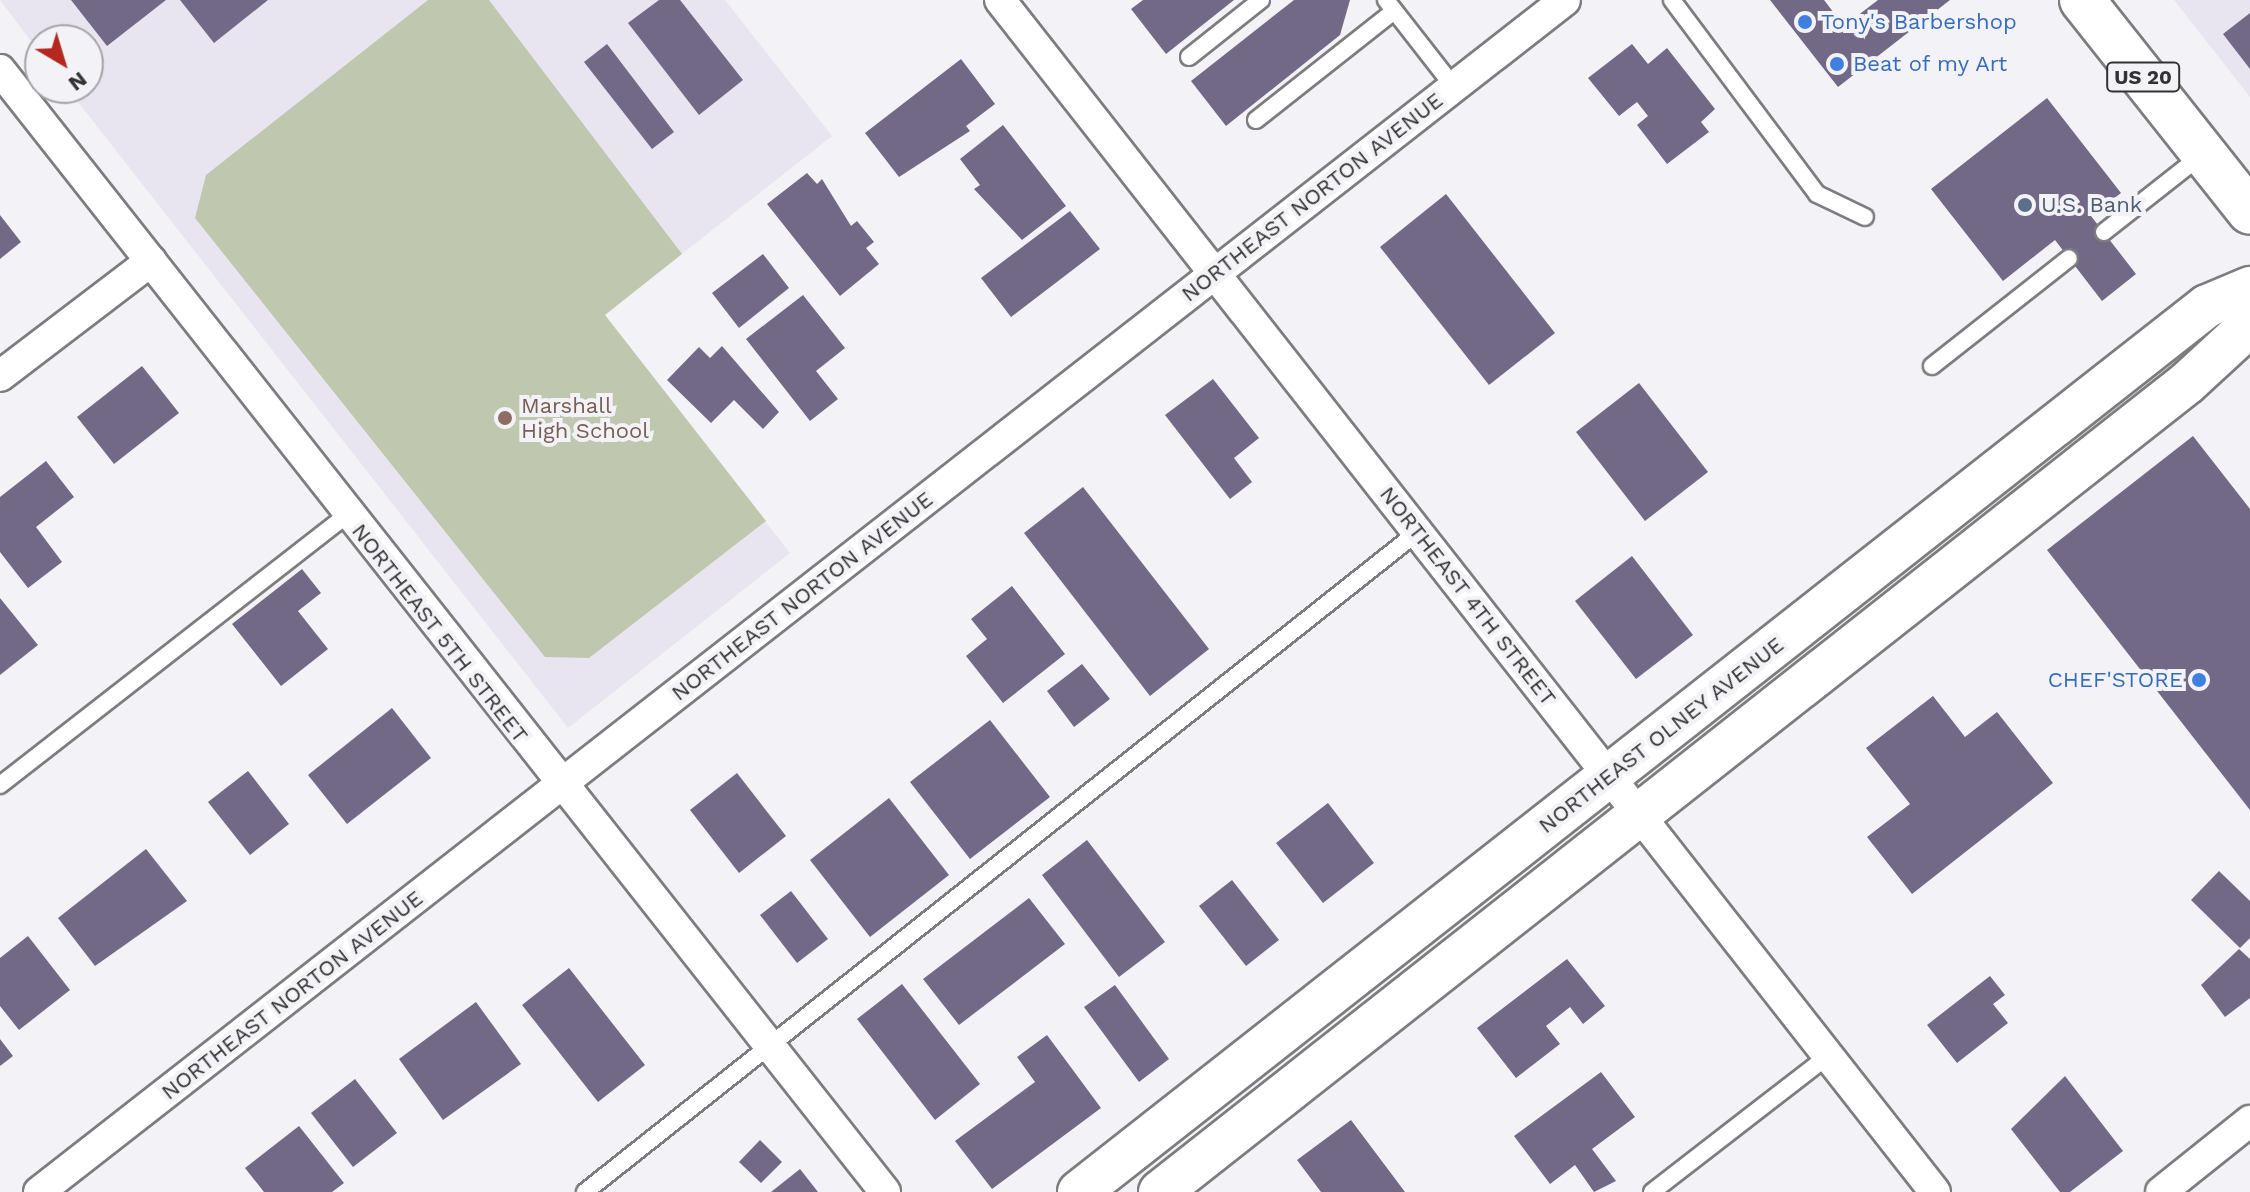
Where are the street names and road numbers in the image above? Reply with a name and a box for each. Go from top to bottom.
road number: US 20 [2105,61,2181,93]
street label: NORTHEAST NORTON AVENUE [1176,86,1448,308]
street label: NORTHEAST 4TH STREET [1374,481,1562,711]
street label: NORTHEAST NORTON AVENUE [666,485,938,707]
street label: NORTHEAST 5TH STREET [346,518,534,748]
street label: NORTHEAST OLNEY AVENUE [1532,630,1790,840]
street label: NORTHEAST NORTON AVENUE [156,884,428,1106]

